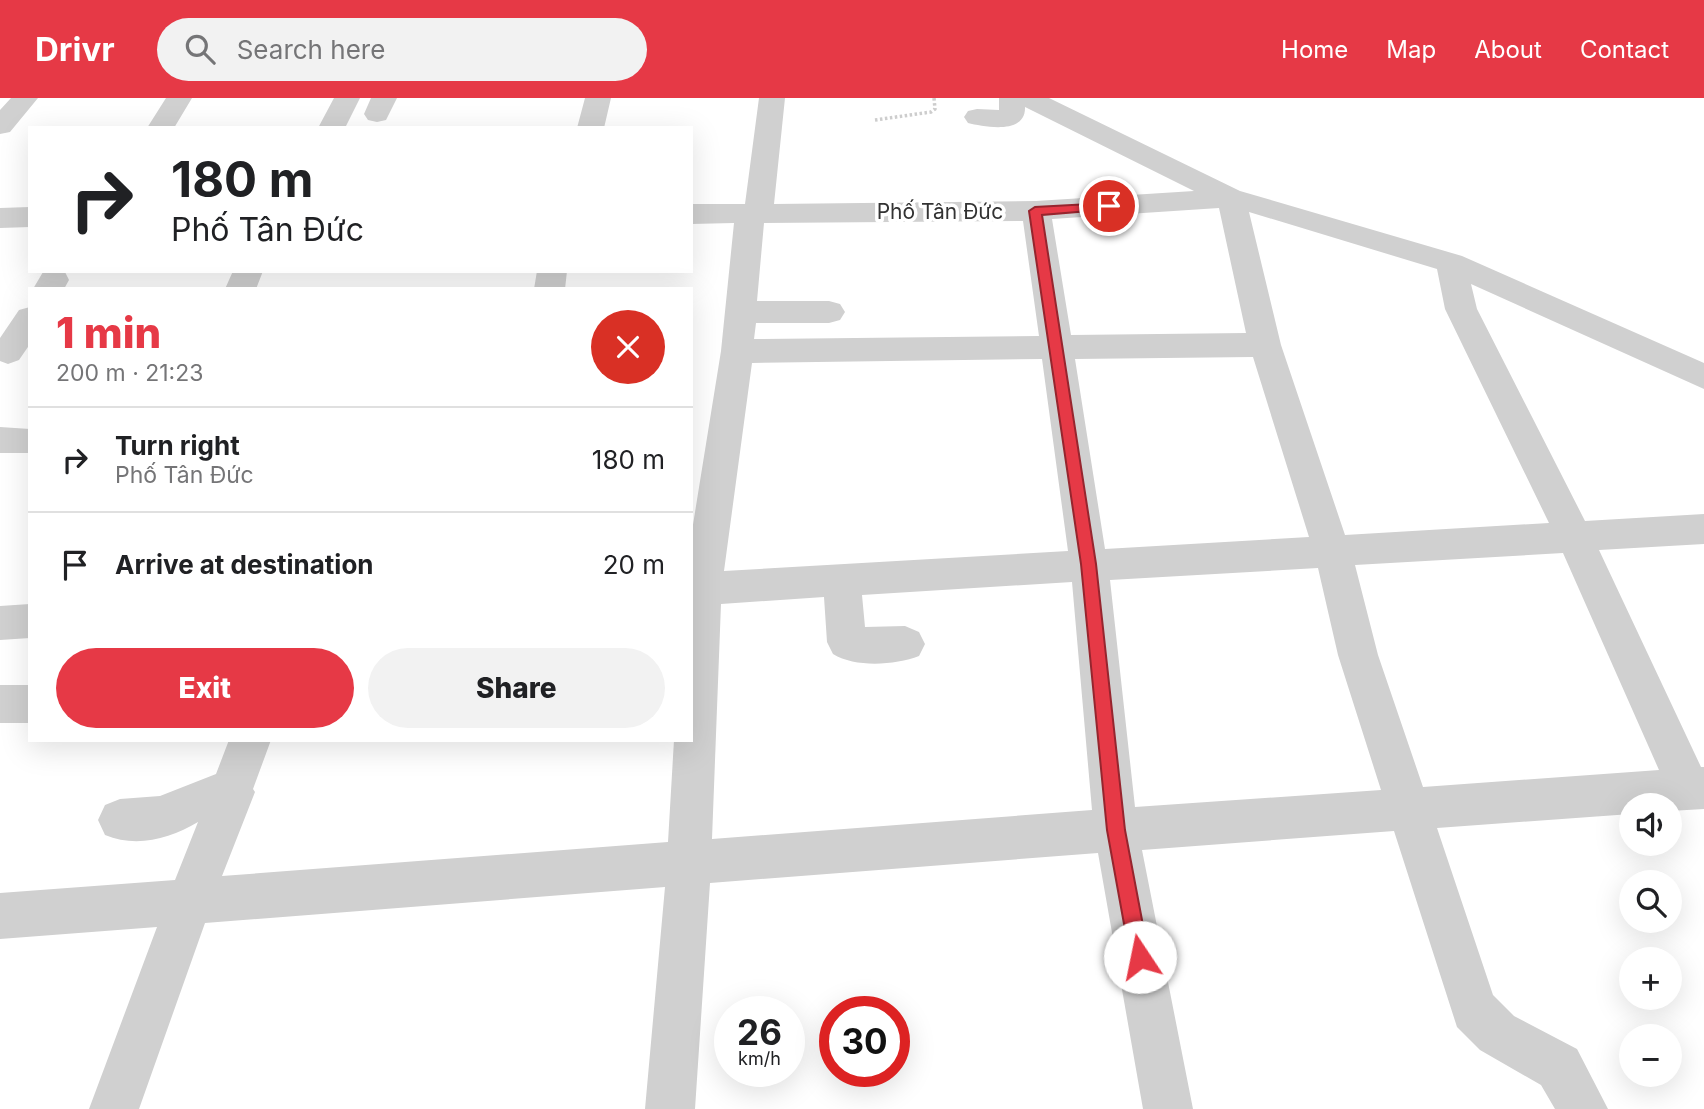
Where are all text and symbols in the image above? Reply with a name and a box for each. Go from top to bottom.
search box [157,18,647,81]
text: Drivr [35,29,115,69]
icon: search [181,30,219,68]
text: Search here [237,34,385,65]
text: Home [1281,35,1348,64]
text: Map [1386,35,1436,64]
text: About [1474,35,1542,64]
text: Contact [1580,35,1669,64]
text: 180 m [171,150,313,209]
icon: right [56,154,147,245]
pin [1079,176,1139,236]
icon: arrive [1090,187,1128,225]
street label: Phố Tân Đức [877,199,1003,224]
text: Phố Tân Đức [171,210,364,249]
text: 1 min [56,307,161,358]
button: close [591,310,665,384]
text: 200 m · 21:23 [56,359,203,387]
text: Turn right [115,430,240,461]
icon: right [56,441,94,479]
text: 180 m [592,444,665,475]
text: Phố Tân Đức [115,461,254,489]
icon: arrive [56,546,94,584]
text: Arrive at destination [115,549,374,580]
text: 20 m [603,549,665,580]
button: Exit [56,648,354,728]
button: Share [368,648,665,728]
map controls [1619,793,1682,1087]
button: sound [1619,793,1682,856]
button: search [1619,870,1682,933]
position arrow [1103,920,1177,994]
button: + [1619,947,1682,1010]
speed limit sign: 30 [819,996,910,1087]
text: 26 [737,1011,782,1053]
button: − [1619,1024,1682,1087]
text: km/h [738,1048,781,1069]

